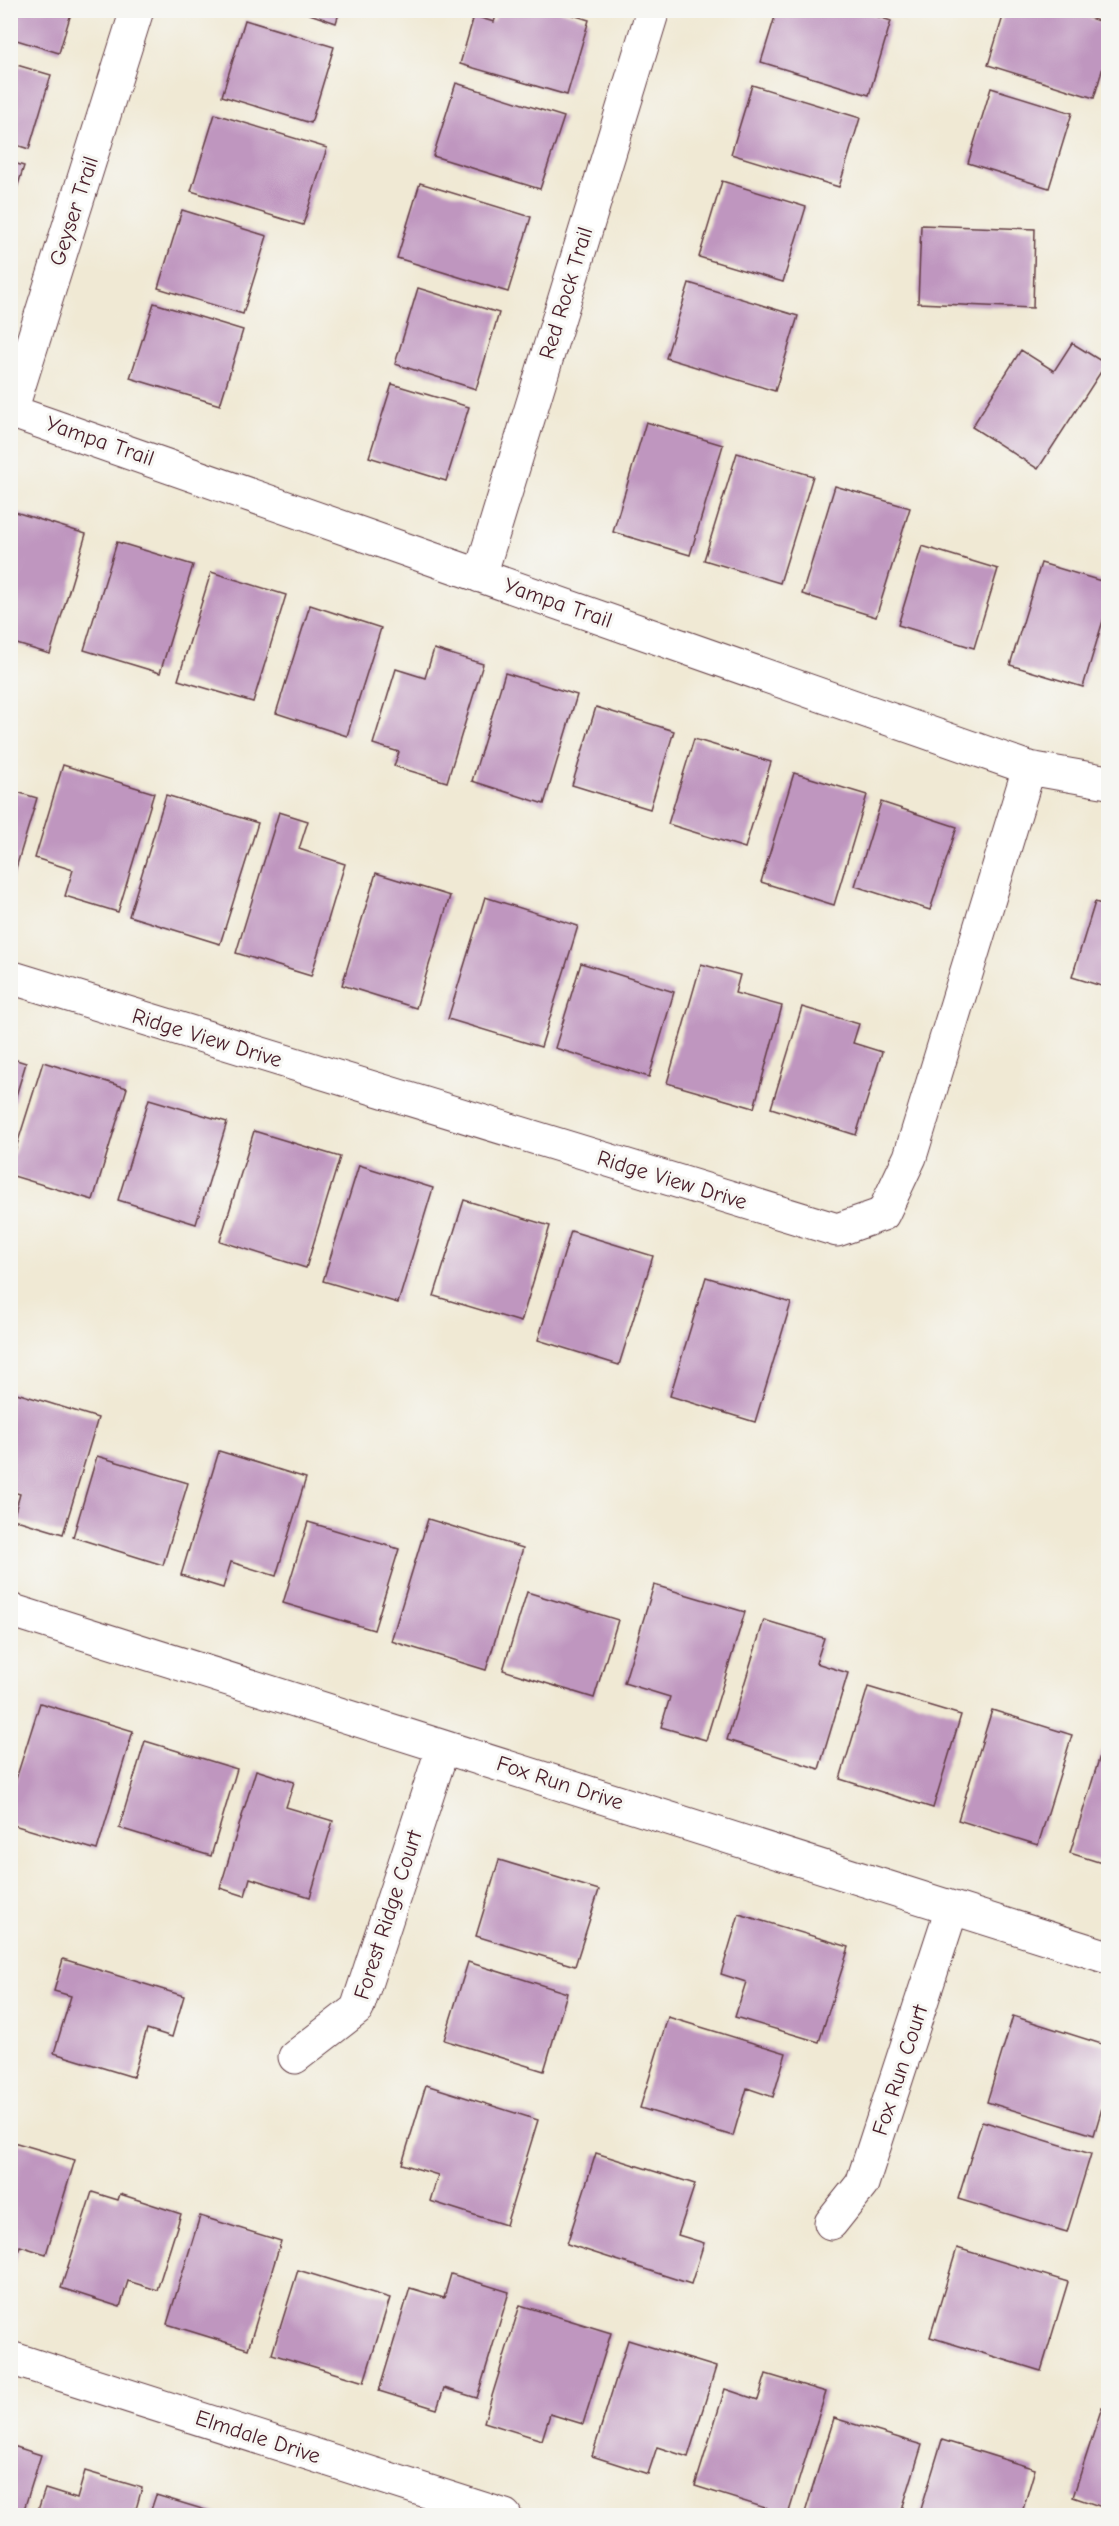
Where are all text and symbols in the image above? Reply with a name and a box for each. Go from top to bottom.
street label: Geyser Trail [44,153,104,269]
street label: Red Rock Trail [534,224,598,362]
street label: Yampa Trail [43,410,157,472]
street label: Yampa Trail [501,572,615,634]
street label: Ridge View Drive [129,1003,285,1073]
street label: Ridge View Drive [594,1145,750,1215]
street label: Fox Run Drive [493,1750,627,1816]
street label: Forest Ridge Court [348,1826,428,2003]
street label: Fox Run Court [867,2001,934,2138]
street label: Elmdale Drive [192,2405,324,2469]

